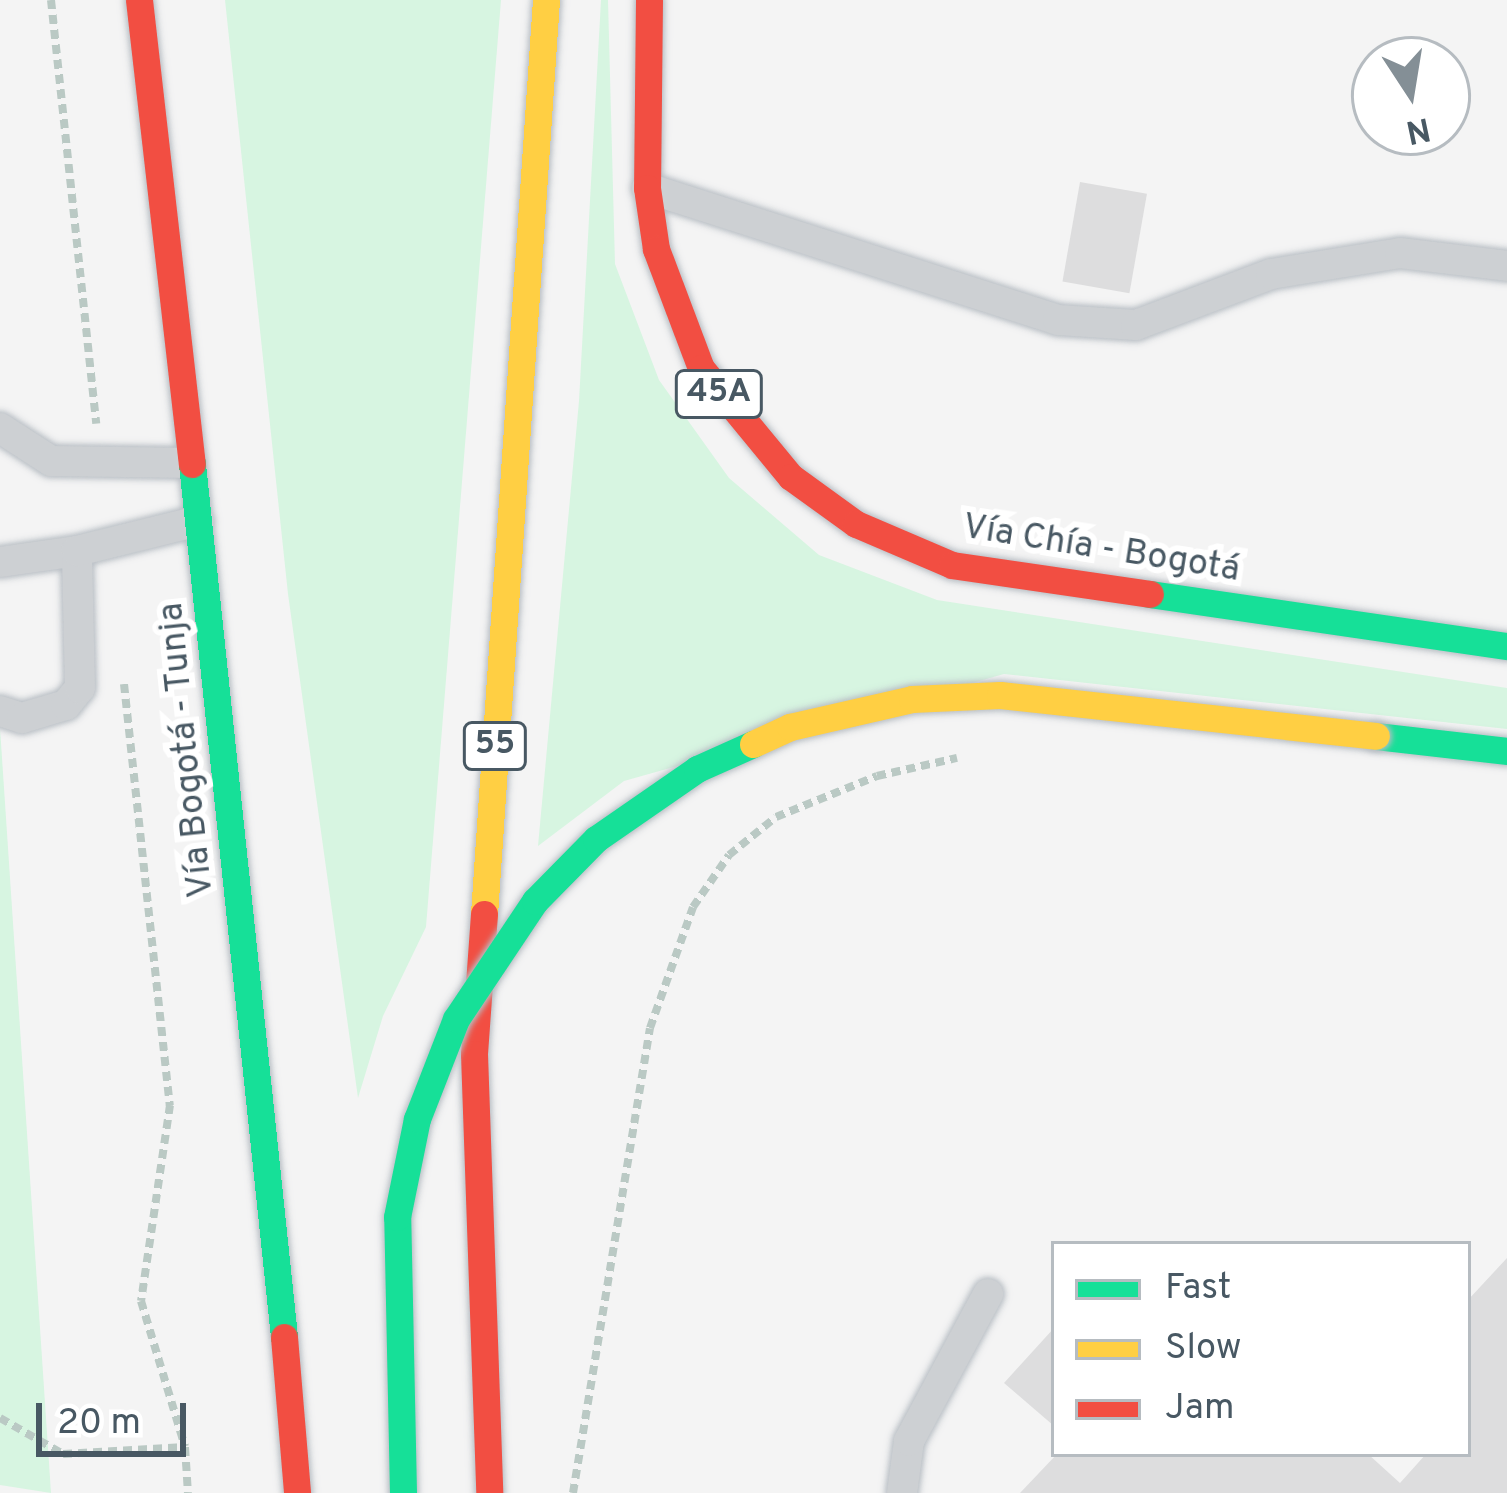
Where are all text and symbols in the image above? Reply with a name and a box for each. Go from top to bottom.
north arrow [1351,36,1471,156]
text: N [1402,105,1434,151]
road number: 45A [674,367,764,421]
street label: Vía Chía - Bogotá [959,507,1243,593]
street label: Vía Bogotá - Tunja [151,600,225,900]
road number: 55 [462,719,528,773]
legend [1051,1241,1471,1457]
text: Fast [1165,1266,1231,1312]
text: Slow [1165,1326,1241,1372]
scale bar [42,1379,192,1453]
text: Jam [1165,1386,1235,1432]
text: 20 m [57,1401,141,1447]

